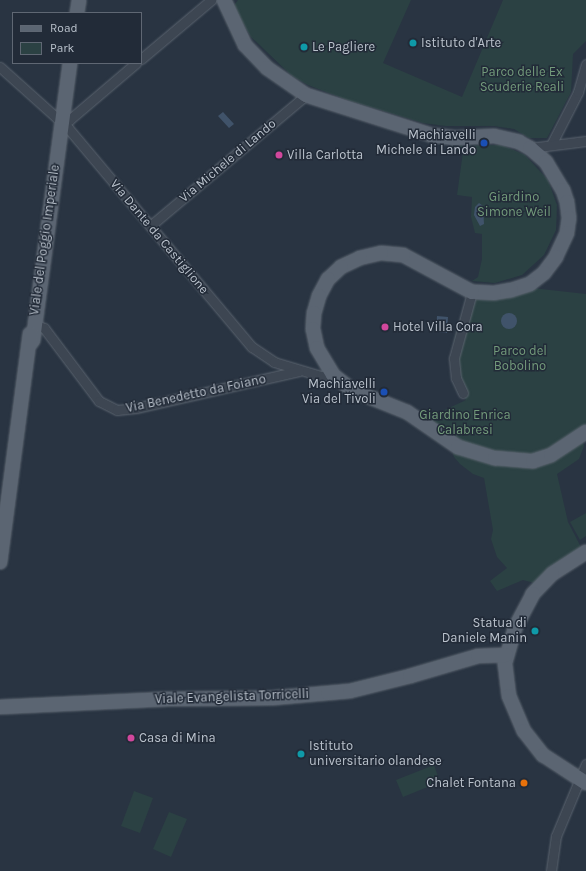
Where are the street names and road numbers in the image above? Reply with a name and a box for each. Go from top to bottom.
street label: Via Michele di Lando [176,116,280,206]
street label: Viale del Poggio Imperiale [27,164,63,316]
street label: Via Dante da Castiglione [106,177,212,297]
street label: Via Benedetto da Foiano [125,372,267,416]
street label: Viale Evangelista Torricelli [155,687,309,707]

